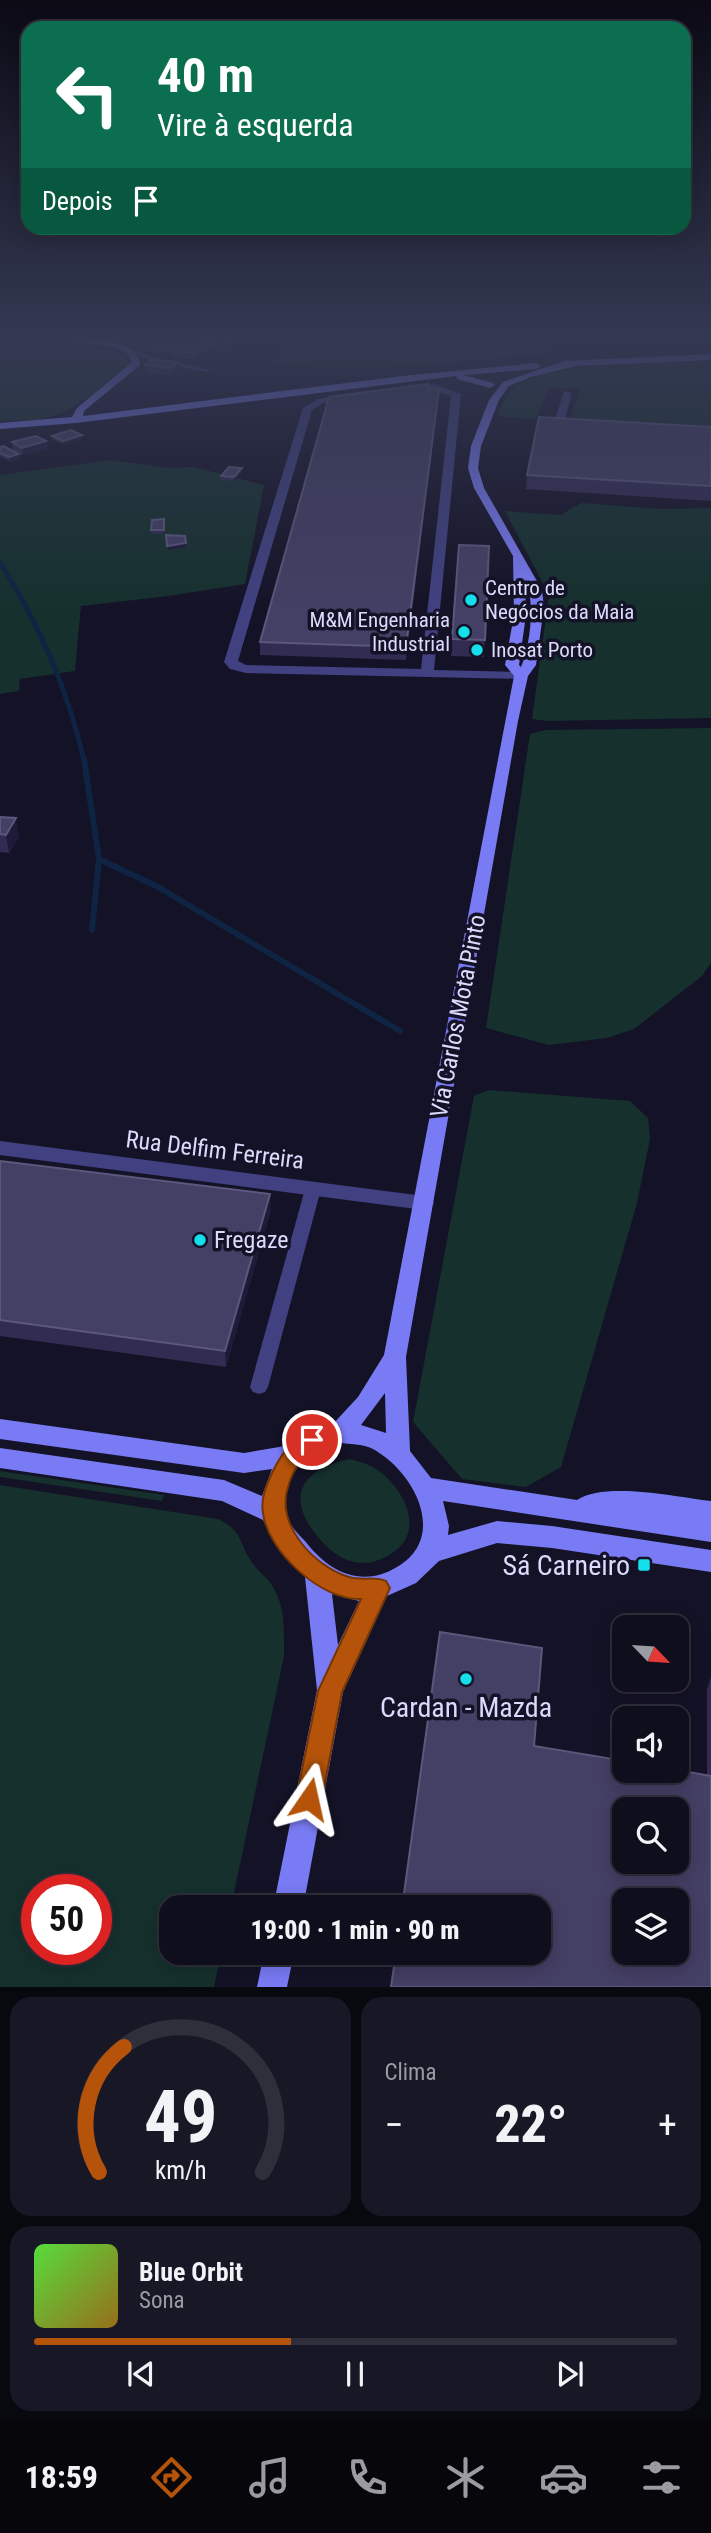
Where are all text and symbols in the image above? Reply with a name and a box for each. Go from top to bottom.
text: 40 m [157,47,254,104]
icon: left [42,49,133,140]
text: Vire à esquerda [157,106,353,144]
icon: arrive [127,182,165,220]
text: Depois [42,186,113,216]
place label: Centro de Negócios da Maia [485,576,634,624]
marker: Centro de Negócios da Maia [463,592,479,608]
place label: M&M Engenharia Industrial [310,608,450,656]
marker: M&M Engenharia Industrial [456,624,472,640]
place label: Inosat Porto [491,638,593,662]
marker: Inosat Porto [469,642,485,658]
street label: Via Carlos Mota Pinto [425,912,491,1120]
street label: Rua Delfim Ferreira [124,1125,306,1175]
place label: Fregaze [214,1226,289,1254]
marker: Fregaze [192,1232,208,1248]
pin [282,1410,342,1470]
icon: arrive [293,1421,331,1459]
place label: Sá Carneiro [502,1549,630,1582]
marker: Sá Carneiro [636,1557,652,1573]
north arrow [612,1615,690,1692]
map controls [612,1615,689,1965]
marker: Cardan - Mazda [458,1671,474,1687]
place label: Cardan - Mazda [380,1691,552,1724]
button: sound [612,1706,689,1783]
position arrow [272,1762,346,1836]
button: search [612,1797,689,1874]
speed limit sign: 50 [21,1874,112,1965]
button: layers [612,1888,689,1965]
text: 19:00 · 1 min · 90 m [250,1915,460,1945]
text: Clima [385,2059,436,2086]
text: 49 [143,2075,217,2161]
text: 22° [494,2094,567,2155]
text: − [385,2103,404,2147]
text: + [658,2103,677,2147]
text: km/h [155,2156,206,2185]
text: Blue Orbit [139,2257,243,2287]
text: Sona [139,2287,185,2314]
icon: previous [122,2355,160,2393]
icon: pause [336,2355,374,2393]
icon: next [551,2355,589,2393]
icon: directions [147,2453,196,2502]
icon: music [245,2453,294,2502]
icon: phone [343,2453,392,2502]
icon: climate [441,2453,490,2502]
icon: car [539,2453,588,2502]
icon: filters [637,2453,686,2502]
text: 18:59 [25,2458,98,2496]

